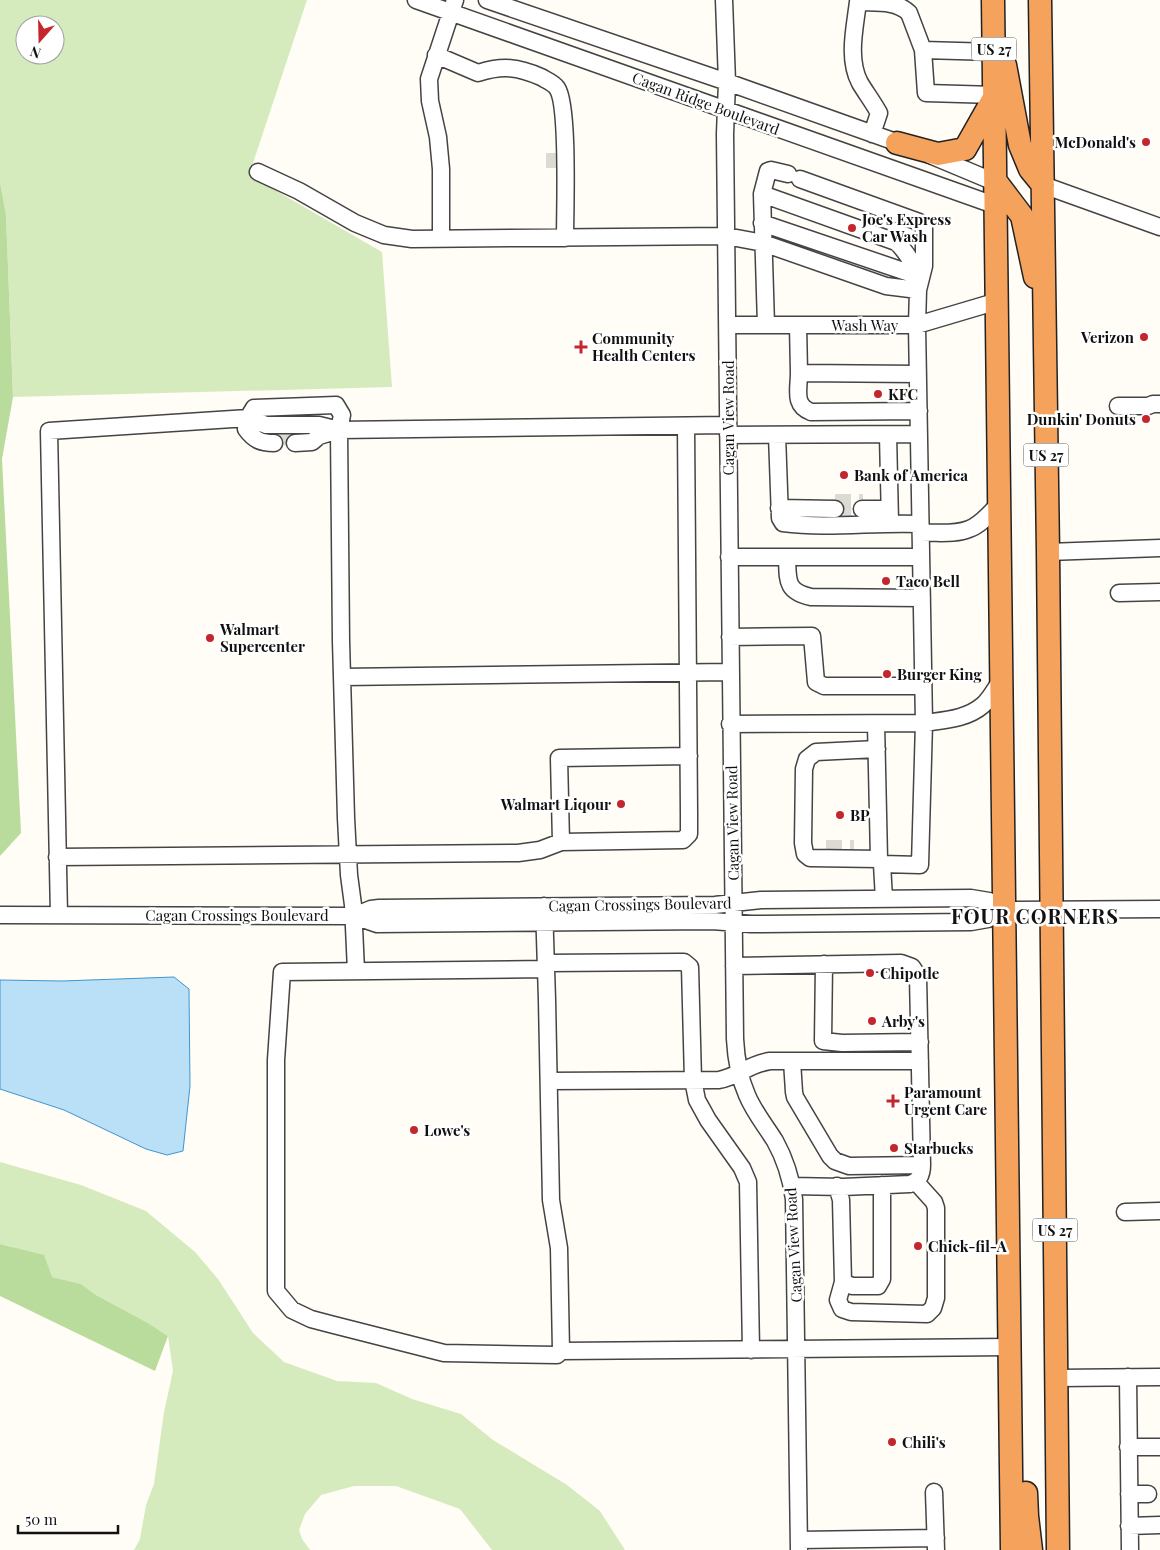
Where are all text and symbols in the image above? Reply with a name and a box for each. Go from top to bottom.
north arrow [15,15,65,65]
road number: US 27 [972,38,1016,61]
text: N [27,42,43,63]
street label: Cagan Ridge Boulevard [630,67,783,139]
place label: McDonald's [1055,132,1136,152]
marker: McDonald's [1140,136,1152,148]
place label: Joe's Express Car Wash [861,209,951,246]
marker: Joe's Express Car Wash [846,222,858,234]
street label: Wash Way [831,315,899,335]
place label: Verizon [1080,327,1135,347]
place label: Community Health Centers [592,328,696,365]
marker: Verizon [1138,331,1150,343]
marker: Community Health Centers [574,340,588,354]
street label: Cagan View Road [718,360,738,476]
place label: KFC [888,384,918,404]
marker: KFC [872,388,884,400]
place label: Dunkin' Donuts [1027,409,1136,429]
marker: Dunkin' Donuts [1140,413,1152,425]
road number: US 27 [1024,444,1068,466]
place label: Bank of America [854,465,968,485]
marker: Bank of America [838,469,850,481]
place label: Taco Bell [896,571,960,591]
marker: Taco Bell [880,575,892,587]
place label: Walmart Supercenter [219,619,305,656]
marker: Walmart Supercenter [204,632,216,644]
place label: Burger King [897,664,982,684]
marker: Burger King [881,668,893,680]
street label: Cagan View Road [721,765,743,881]
place label: Walmart Liqour [500,794,611,814]
marker: Walmart Liqour [615,798,627,810]
place label: BP [850,805,870,825]
marker: BP [834,809,846,821]
street label: Cagan Crossings Boulevard [548,892,732,916]
district label: FOUR CORNERS [951,902,1119,929]
street label: Cagan Crossings Boulevard [145,905,329,925]
place label: Chipotle [880,963,940,983]
marker: Chipotle [864,967,876,979]
place label: Arby's [881,1011,925,1031]
marker: Arby's [866,1015,878,1027]
place label: Paramount Urgent Care [904,1082,988,1119]
marker: Paramount Urgent Care [886,1094,900,1108]
place label: Lowe's [424,1120,470,1140]
marker: Lowe's [408,1124,420,1136]
place label: Starbucks [904,1138,974,1158]
marker: Starbucks [888,1142,900,1154]
street label: Cagan View Road [780,1187,806,1303]
road number: US 27 [1032,1218,1078,1242]
place label: Chick-fil-A [928,1236,1008,1256]
marker: Chick-fil-A [912,1240,924,1252]
place label: Chili's [902,1432,946,1452]
marker: Chili's [886,1436,898,1448]
scale bar [18,1502,118,1534]
text: 50 m [25,1509,58,1529]

